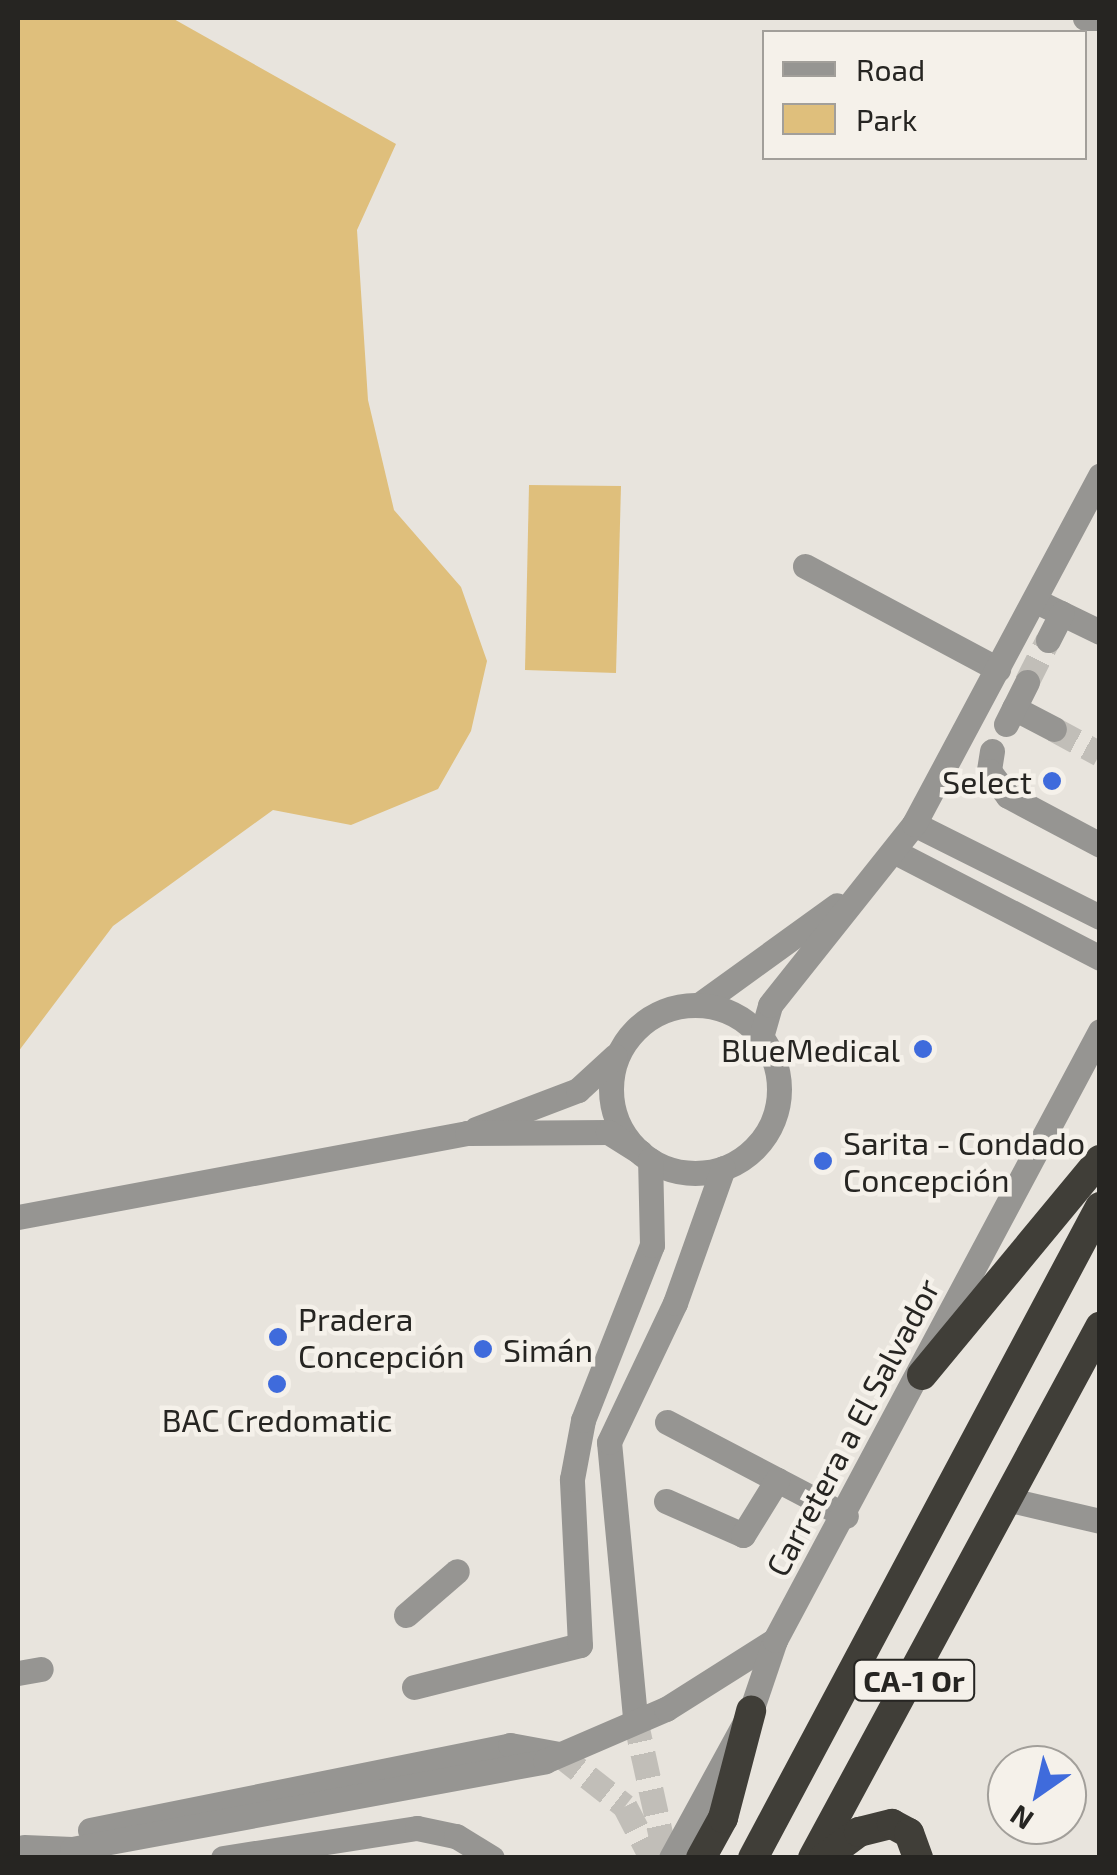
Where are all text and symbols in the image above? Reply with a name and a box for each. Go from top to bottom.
legend [762,30,1087,160]
text: Road [856,51,925,87]
text: Park [856,101,917,137]
place label: Select [942,762,1032,800]
marker: Select [1041,770,1063,792]
place label: BlueMedical [721,1030,900,1068]
marker: BlueMedical [910,1036,936,1062]
place label: Sarita - Condado Concepción [843,1124,1085,1199]
marker: Sarita - Condado Concepción [812,1150,834,1172]
street label: Carretera a El Salvador [757,1271,947,1583]
place label: Pradera Concepción [298,1300,464,1375]
marker: Pradera Concepción [267,1326,289,1348]
place label: Simán [503,1330,593,1368]
marker: Simán [472,1338,494,1360]
marker: BAC Credomatic [266,1373,288,1395]
place label: BAC Credomatic [162,1400,392,1438]
road number: CA-1 Or [852,1655,976,1705]
north arrow [987,1745,1087,1845]
text: N [1003,1798,1039,1838]

